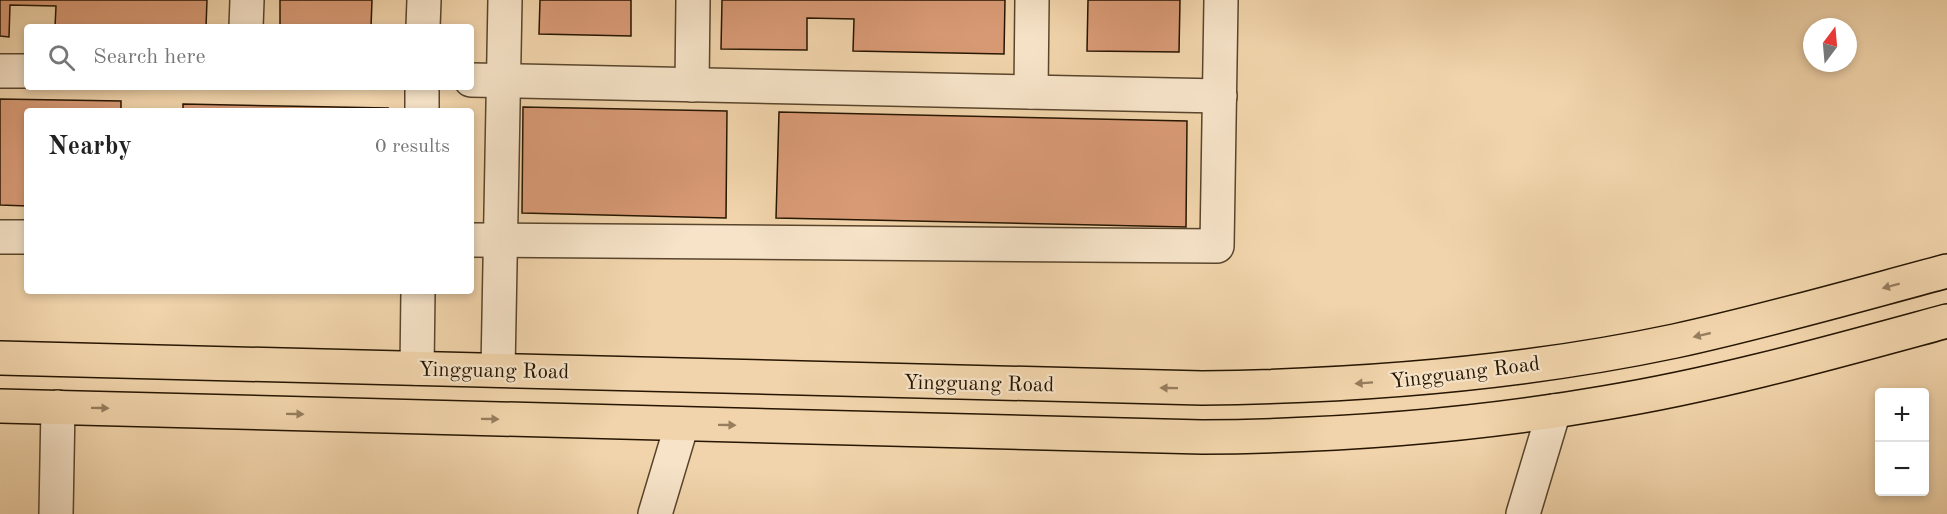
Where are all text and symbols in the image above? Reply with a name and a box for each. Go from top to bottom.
north arrow [1803,18,1857,72]
search box [24,24,474,90]
icon: search [45,41,78,74]
text: Search here [93,46,206,68]
text: Nearby [48,134,132,160]
text: 0 results [375,137,450,157]
one-way arrow [1881,282,1899,291]
one-way arrow [1693,330,1711,340]
street label: Yingguang Road [1389,354,1541,393]
street label: Yingguang Road [419,360,569,383]
street label: Yingguang Road [904,373,1054,396]
one-way arrow [1354,379,1373,388]
one-way arrow [1159,383,1178,392]
map controls [1875,388,1929,496]
button: + [1875,388,1929,442]
one-way arrow [91,404,110,413]
one-way arrow [286,409,305,418]
one-way arrow [481,414,500,423]
one-way arrow [718,420,737,430]
button: − [1875,442,1929,496]

